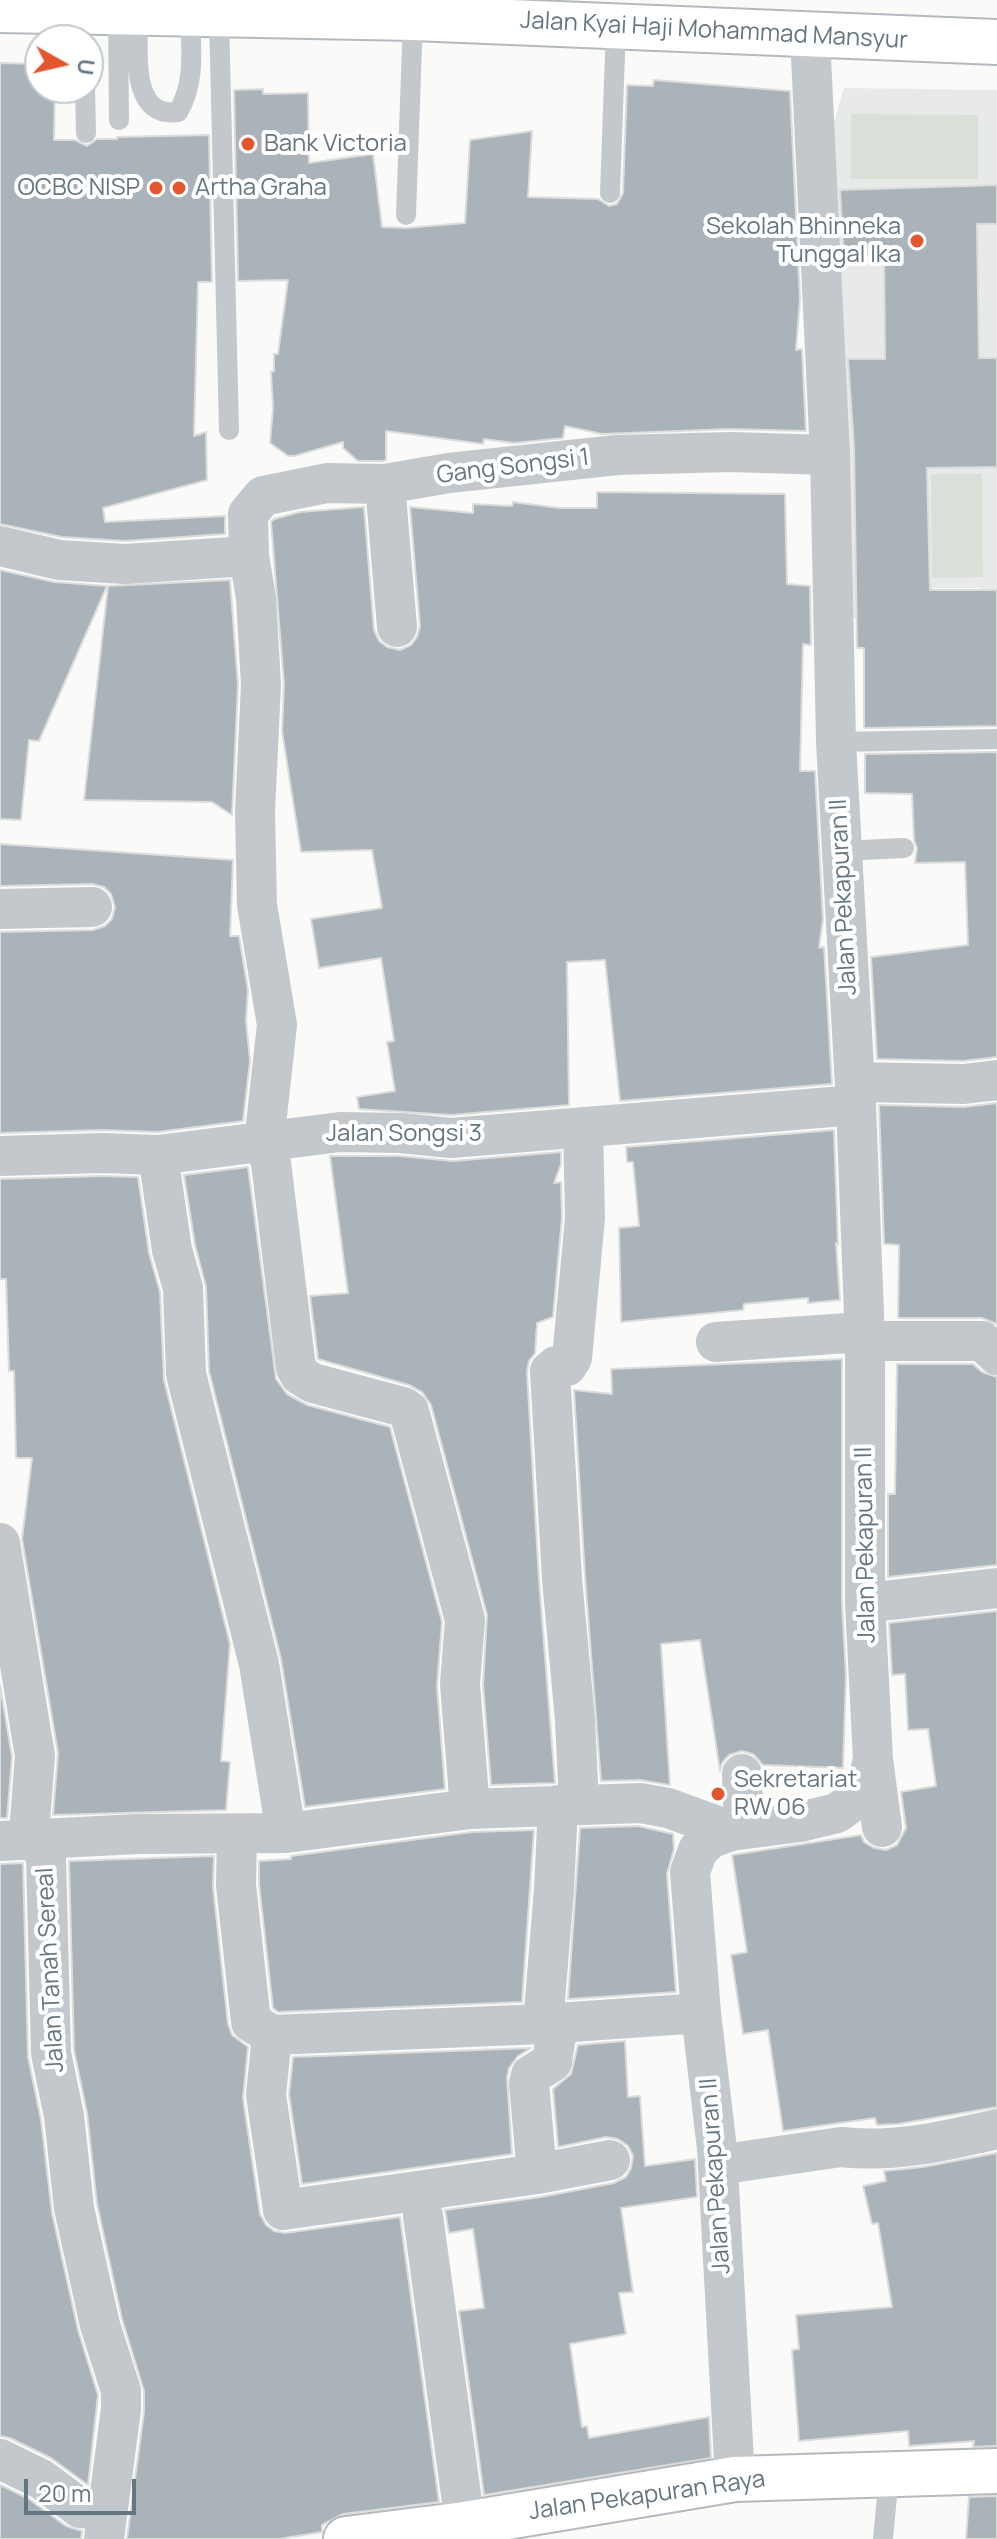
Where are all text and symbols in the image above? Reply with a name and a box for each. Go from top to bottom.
street label: Jalan Kyai Haji Mohammad Mansyur [519,6,909,56]
north arrow [24,24,104,104]
text: U [70,57,102,77]
place label: Bank Victoria [264,130,407,158]
marker: Bank Victoria [239,135,257,153]
place label: OCBC NISP [17,174,140,202]
place label: Artha Graha [195,174,327,202]
marker: OCBC NISP [147,179,165,197]
marker: Artha Graha [170,179,188,197]
place label: Sekolah Bhinneka Tunggal Ika [706,213,901,269]
marker: Sekolah Bhinneka Tunggal Ika [908,232,926,250]
street label: Gang Songsi 1 [435,443,591,491]
street label: Jalan Pekapuran II [824,798,864,996]
street label: Jalan Songsi 3 [326,1120,482,1148]
street label: Jalan Pekapuran II [850,1447,882,1643]
place label: Sekretariat RW 06 [734,1766,857,1822]
marker: Sekretariat RW 06 [709,1785,727,1803]
street label: Jalan Tanah Sereal [31,1867,71,2073]
street label: Jalan Pekapuran II [695,2077,737,2275]
scale bar [28,2463,140,2513]
street label: Jalan Pekapuran Raya [527,2465,767,2527]
text: 20 m [38,2476,91,2509]

